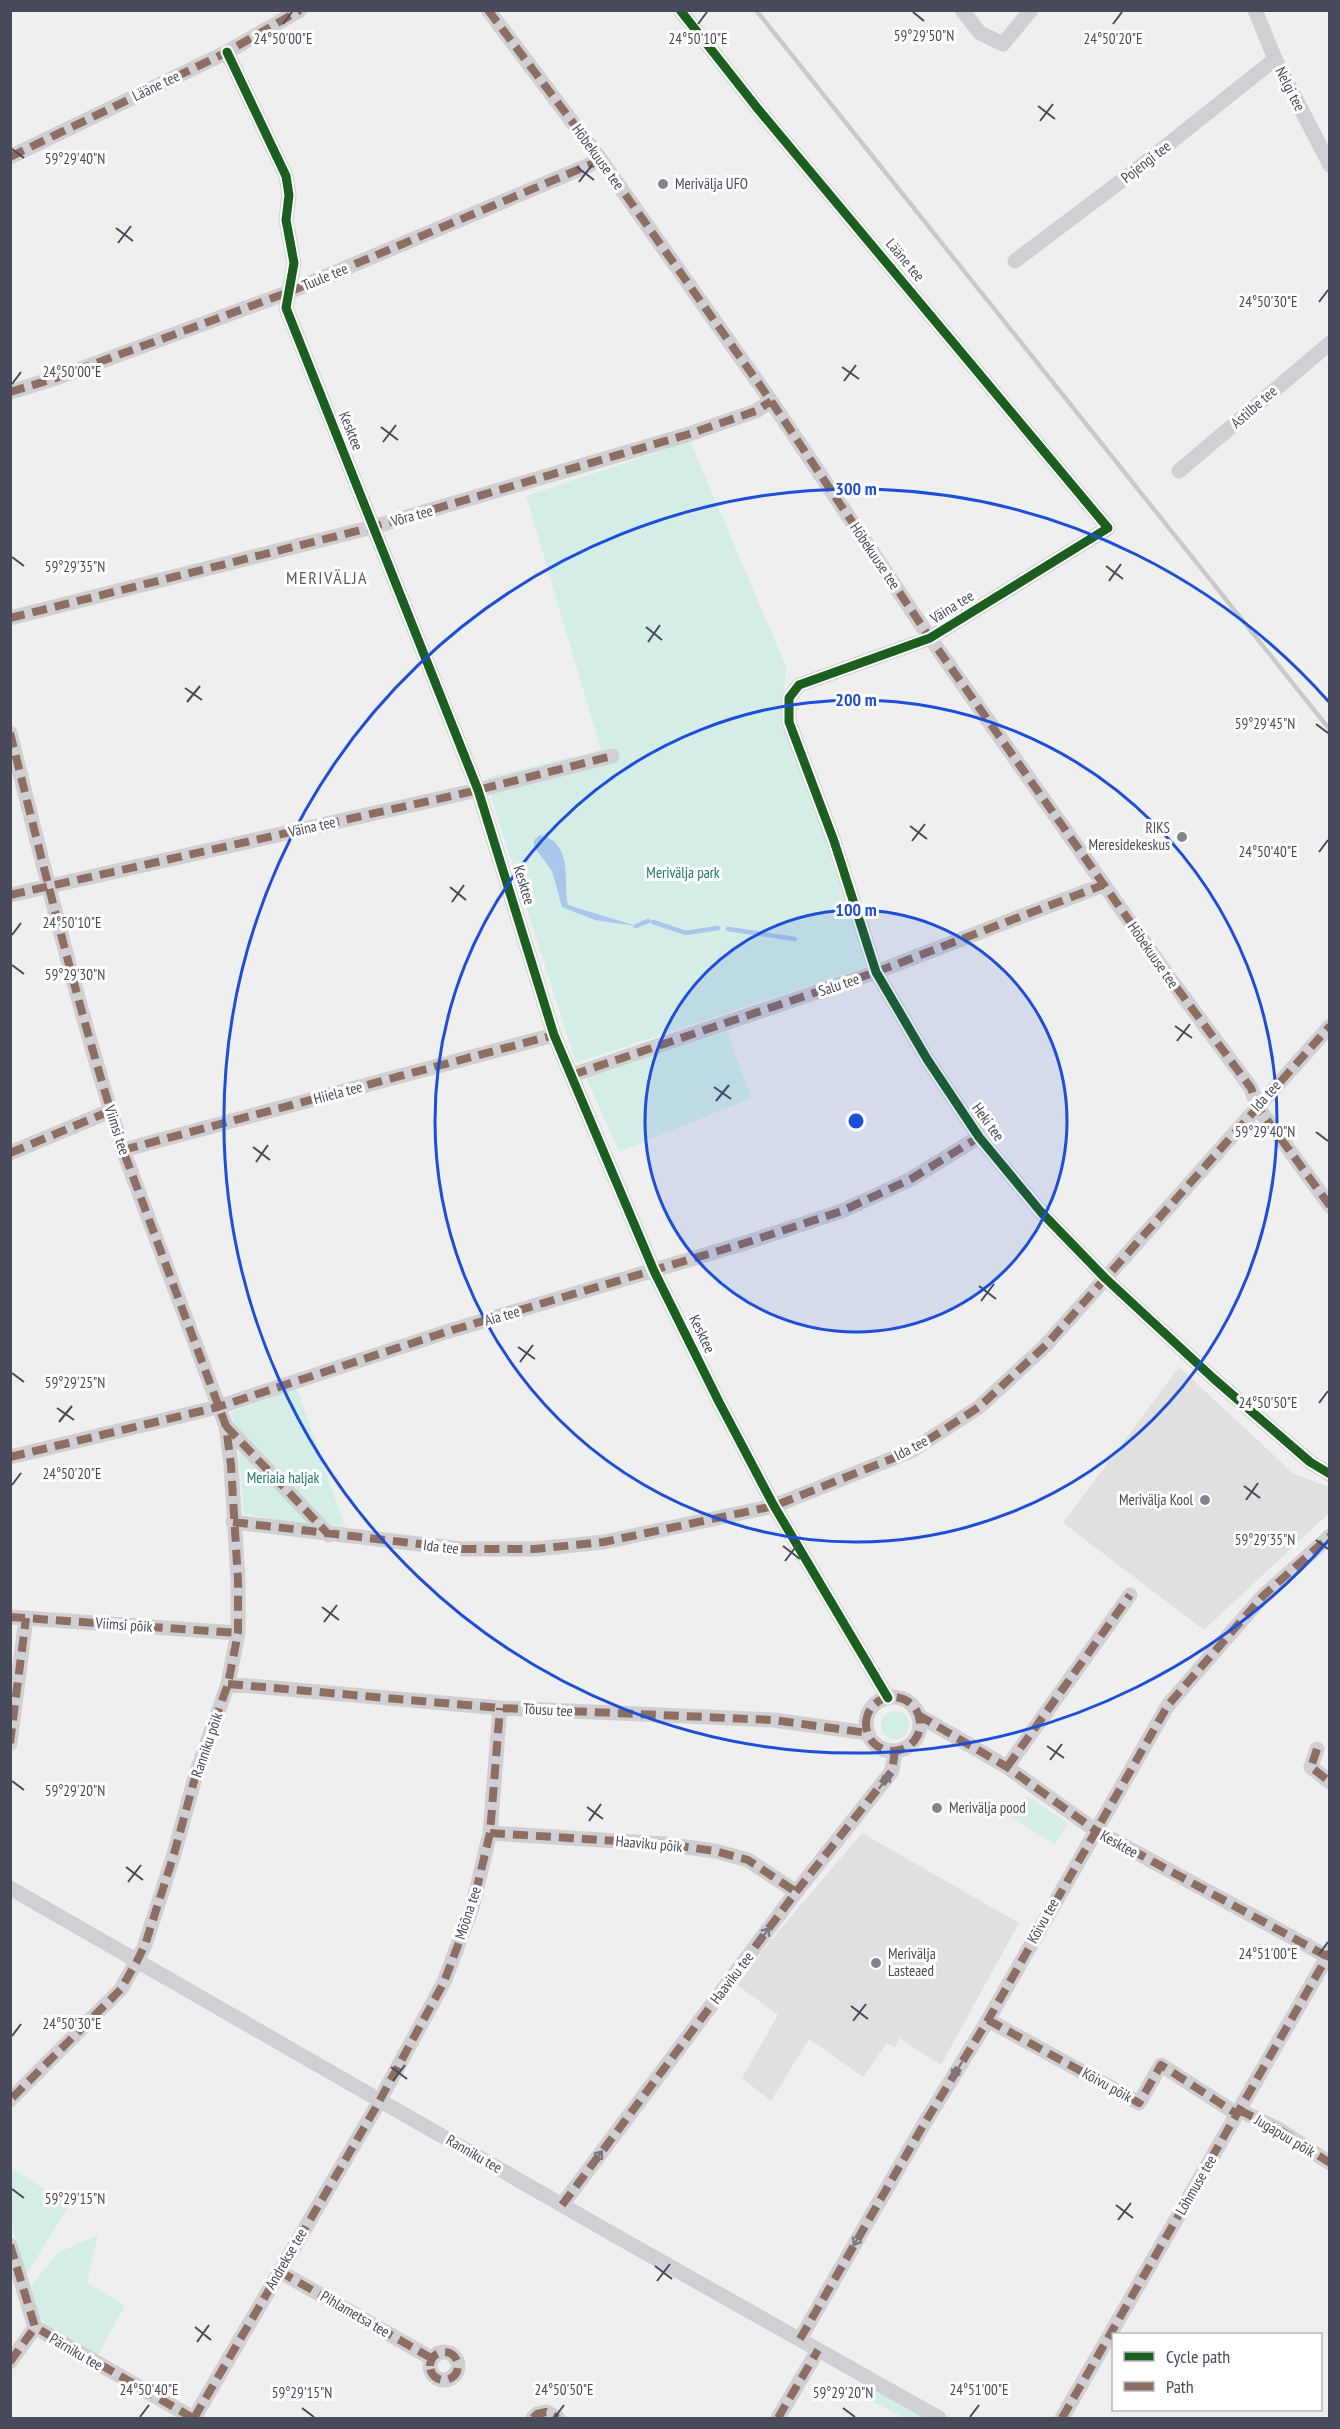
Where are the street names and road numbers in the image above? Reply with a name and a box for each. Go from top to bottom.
street label: Nelgi tee [1271,64,1310,114]
street label: Lääne tee [129,66,183,105]
street label: Hõbekuuse tee [568,120,629,193]
street label: Pojengi tee [1117,136,1174,187]
street label: Lääne tee [882,234,929,285]
street label: Tuule tee [299,258,350,295]
street label: Astilbe tee [1227,381,1281,432]
street label: Kesktee [335,409,368,453]
street label: Võra tee [388,501,435,531]
street label: Hõbekuuse tee [846,519,905,593]
street label: Väina tee [926,586,977,628]
street label: Väina tee [286,812,337,841]
street label: Kesktee [510,863,539,907]
street label: Hõbekuuse tee [1124,918,1183,992]
street label: Salu tee [816,969,862,1000]
street label: Ida tee [1247,1076,1285,1115]
street label: Hiiela tee [311,1077,364,1108]
street label: Heki tee [968,1099,1009,1145]
street label: Viimsi tee [100,1102,134,1157]
street label: Aia tee [482,1301,522,1330]
street label: Kesktee [685,1312,720,1356]
street label: Ida tee [891,1431,931,1464]
street label: Ida tee [422,1535,460,1558]
street label: Viimsi põik [94,1613,153,1636]
street label: Tõusu tee [523,1699,573,1720]
street label: Ranniku põik [187,1710,227,1780]
street label: Kesktee [1097,1826,1141,1862]
street label: Haaviku põik [615,1831,683,1856]
street label: Mõõna tee [450,1884,485,1942]
street label: Kõivu tee [1023,1895,1063,1947]
street label: Haaviku tee [706,1948,758,2008]
street label: Kõivu põik [1079,2063,1136,2106]
street label: Jugapuu põik [1251,2110,1319,2161]
street label: Ranniku tee [443,2130,506,2177]
street label: Lõhmuse tee [1171,2152,1220,2218]
street label: Andrekse tee [261,2225,311,2293]
street label: Pihlametsa tee [317,2286,393,2341]
street label: Pärniku tee [46,2329,106,2374]

